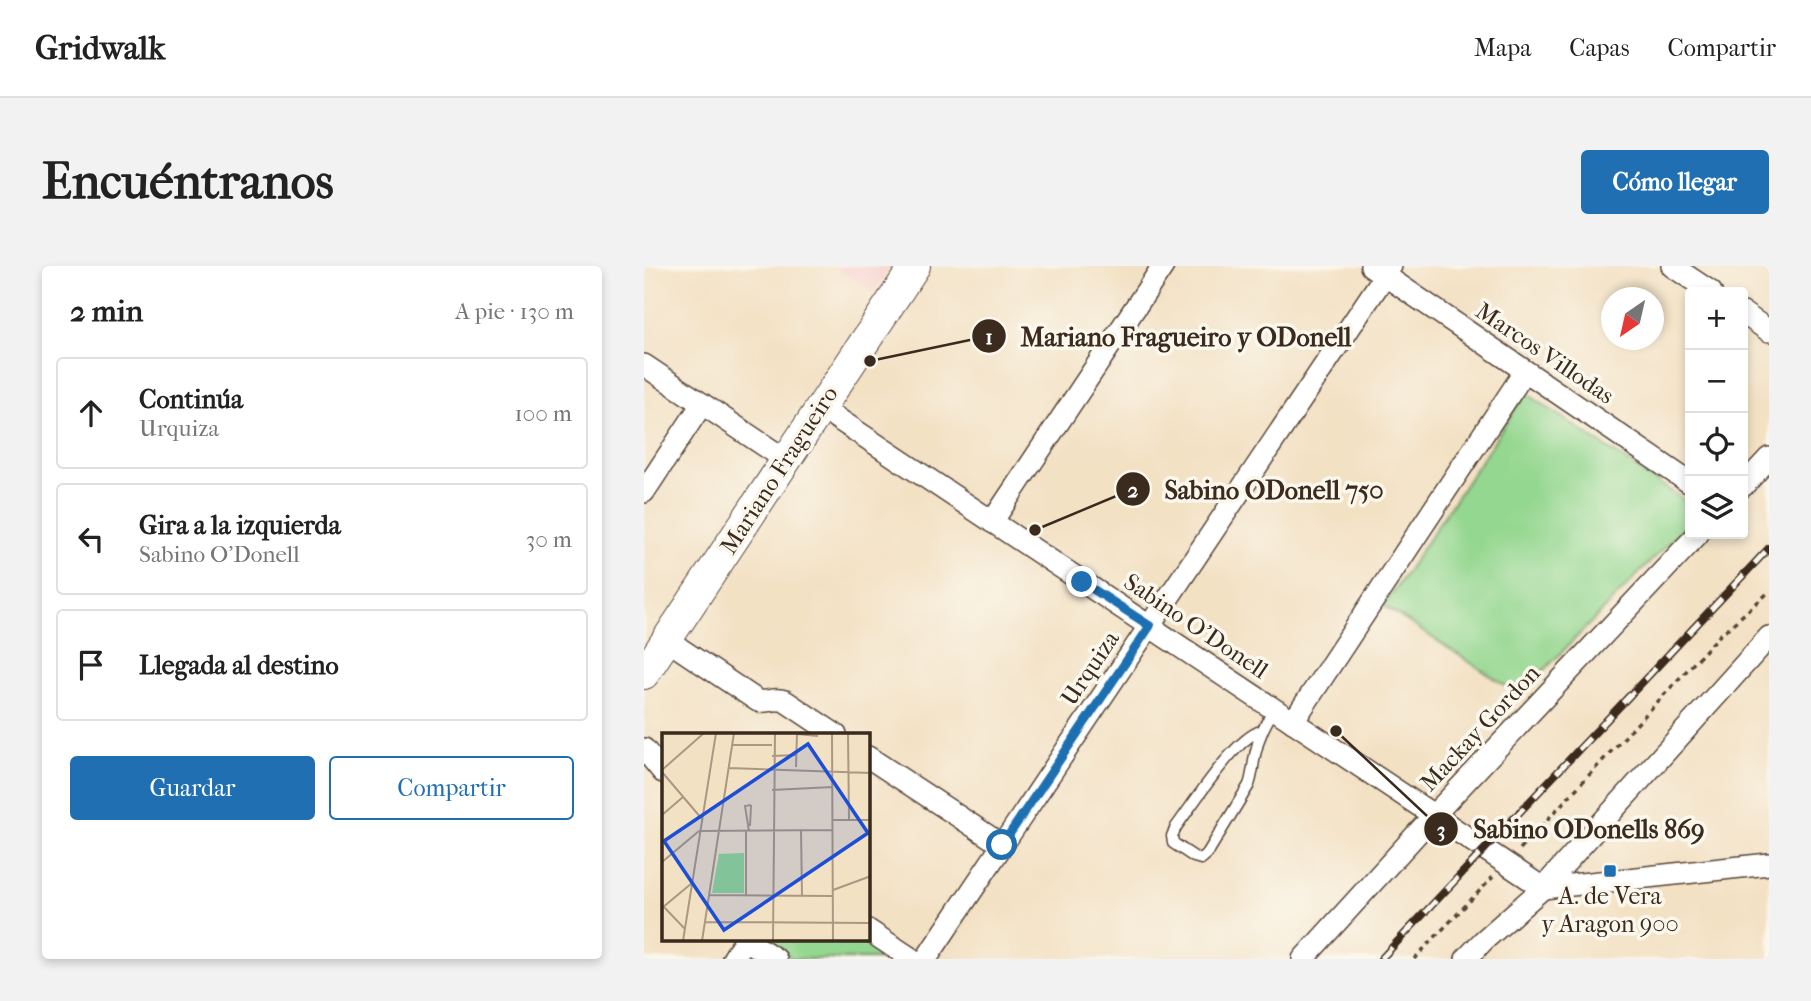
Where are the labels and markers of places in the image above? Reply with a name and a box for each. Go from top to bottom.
callout: Mariano Fragueiro y ODonell [971,313,1365,360]
callout: Sabino ODonell 750 [1116,466,1398,513]
callout: Sabino ODonells 869 [1424,806,1718,853]
marker: A. de Vera y Aragon 900 [1602,863,1618,879]
place label: A. de Vera y Aragon 900 [1541,882,1679,938]

